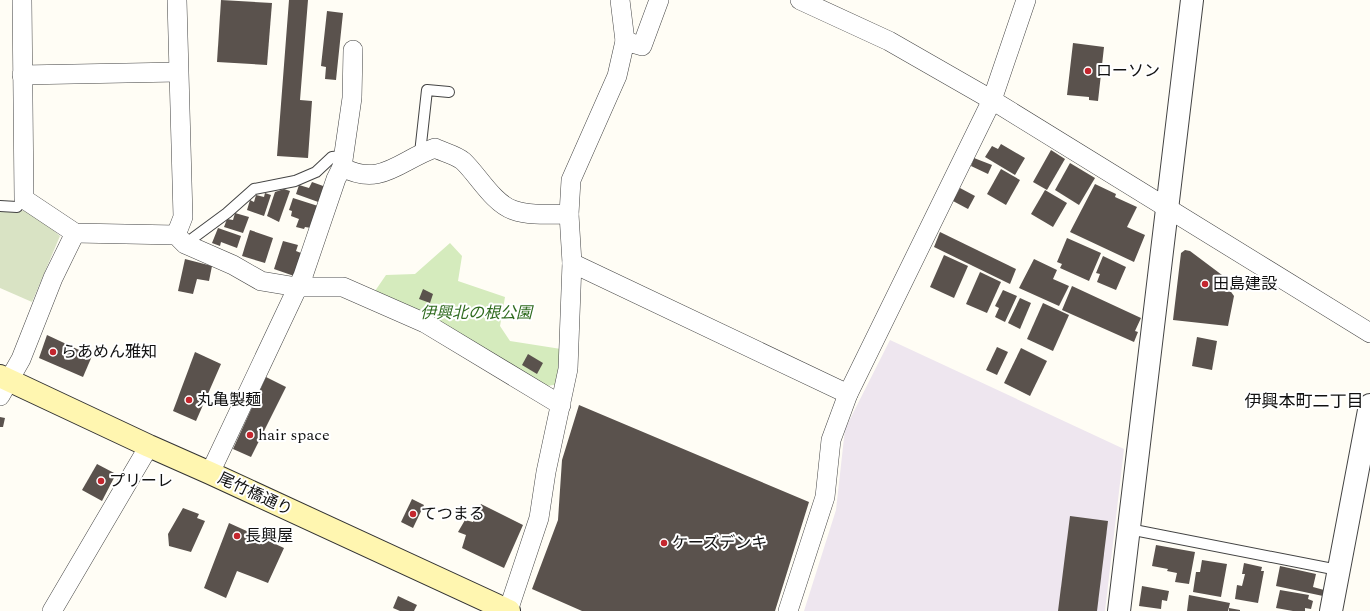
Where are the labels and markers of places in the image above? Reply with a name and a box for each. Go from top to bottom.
place label: ローソン [1096,59,1160,83]
marker: ローソン [1083,66,1093,76]
place label: 田島建設 [1213,272,1277,296]
marker: 田島建設 [1200,279,1210,289]
place label: らあめん雅知 [61,340,157,364]
marker: らあめん雅知 [48,347,58,357]
place label: 丸亀製麺 [197,388,261,412]
marker: 丸亀製麺 [184,395,194,405]
place label: hair space [258,423,330,447]
marker: hair space [245,430,255,440]
place label: プリーレ [109,469,173,493]
marker: プリーレ [96,476,106,486]
place label: てつまる [421,502,485,526]
marker: てつまる [408,509,418,519]
place label: 長興屋 [245,524,293,548]
marker: 長興屋 [232,531,242,541]
place label: ケーズデンキ [672,531,767,555]
marker: ケーズデンキ [659,538,669,548]

